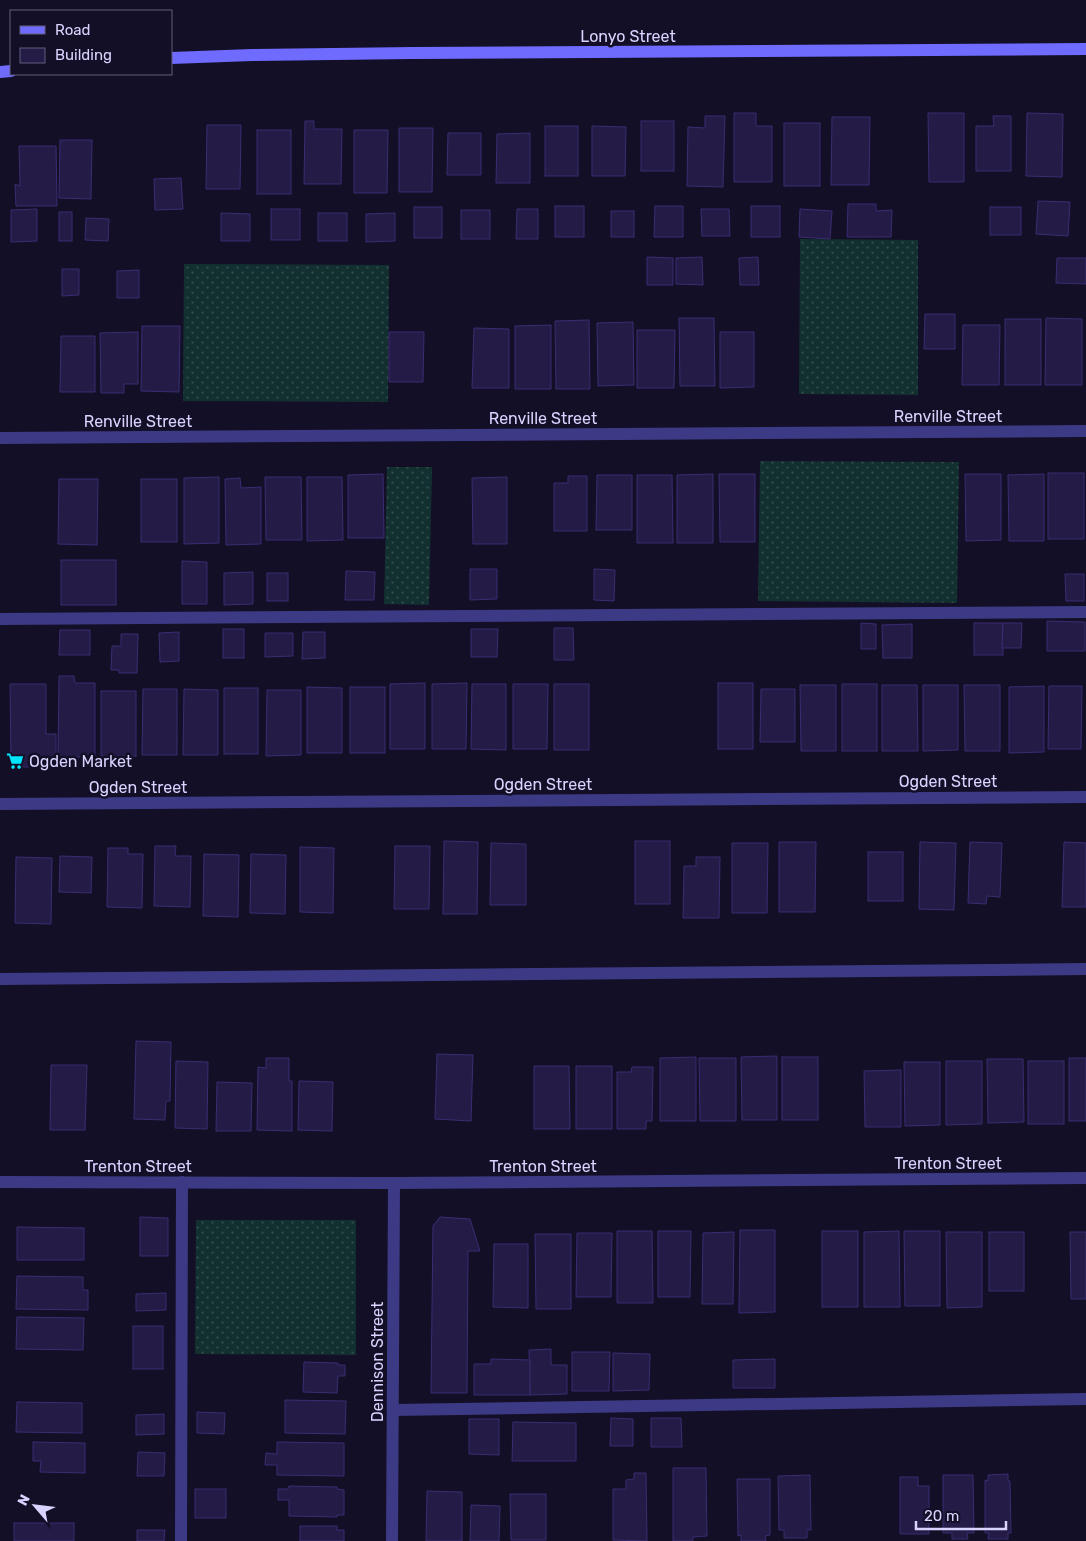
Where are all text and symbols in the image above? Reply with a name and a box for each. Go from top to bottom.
legend [10,10,172,75]
text: Road [55,21,91,39]
street label: Lonyo Street [580,27,676,46]
text: Building [55,46,112,64]
street label: Renville Street [894,407,1002,426]
street label: Renville Street [489,409,597,428]
street label: Renville Street [84,412,192,431]
supermarket icon: Ogden Market [5,751,25,771]
place label: Ogden Market [29,752,132,771]
street label: Ogden Street [899,772,997,791]
street label: Ogden Street [494,775,592,794]
street label: Ogden Street [89,778,187,797]
street label: Trenton Street [894,1154,1002,1173]
street label: Trenton Street [84,1157,192,1176]
street label: Trenton Street [489,1157,597,1176]
street label: Dennison Street [368,1302,387,1422]
north arrow [10,1481,60,1531]
text: N [14,1492,34,1509]
scale bar [916,1498,1006,1530]
text: 20 m [924,1507,959,1525]

